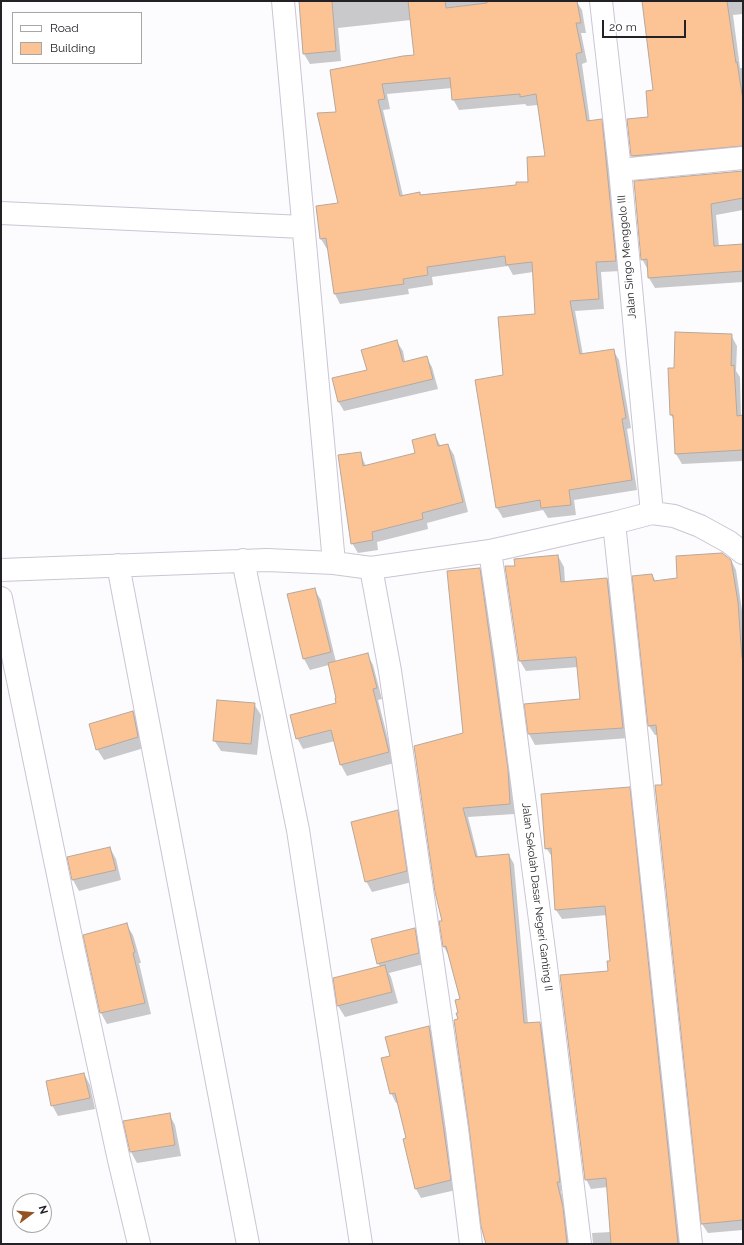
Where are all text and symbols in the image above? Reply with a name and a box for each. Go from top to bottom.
legend [12,12,142,64]
scale bar [604,12,688,38]
text: 20 m [609,20,637,34]
text: Road [50,21,79,35]
text: Building [50,41,96,55]
street label: Jalan Singo Menggolo III [615,195,639,319]
street label: Jalan Sekolah Dasar Negeri Ganting II [519,802,555,992]
north arrow [12,1193,52,1233]
text: N [36,1204,50,1216]

